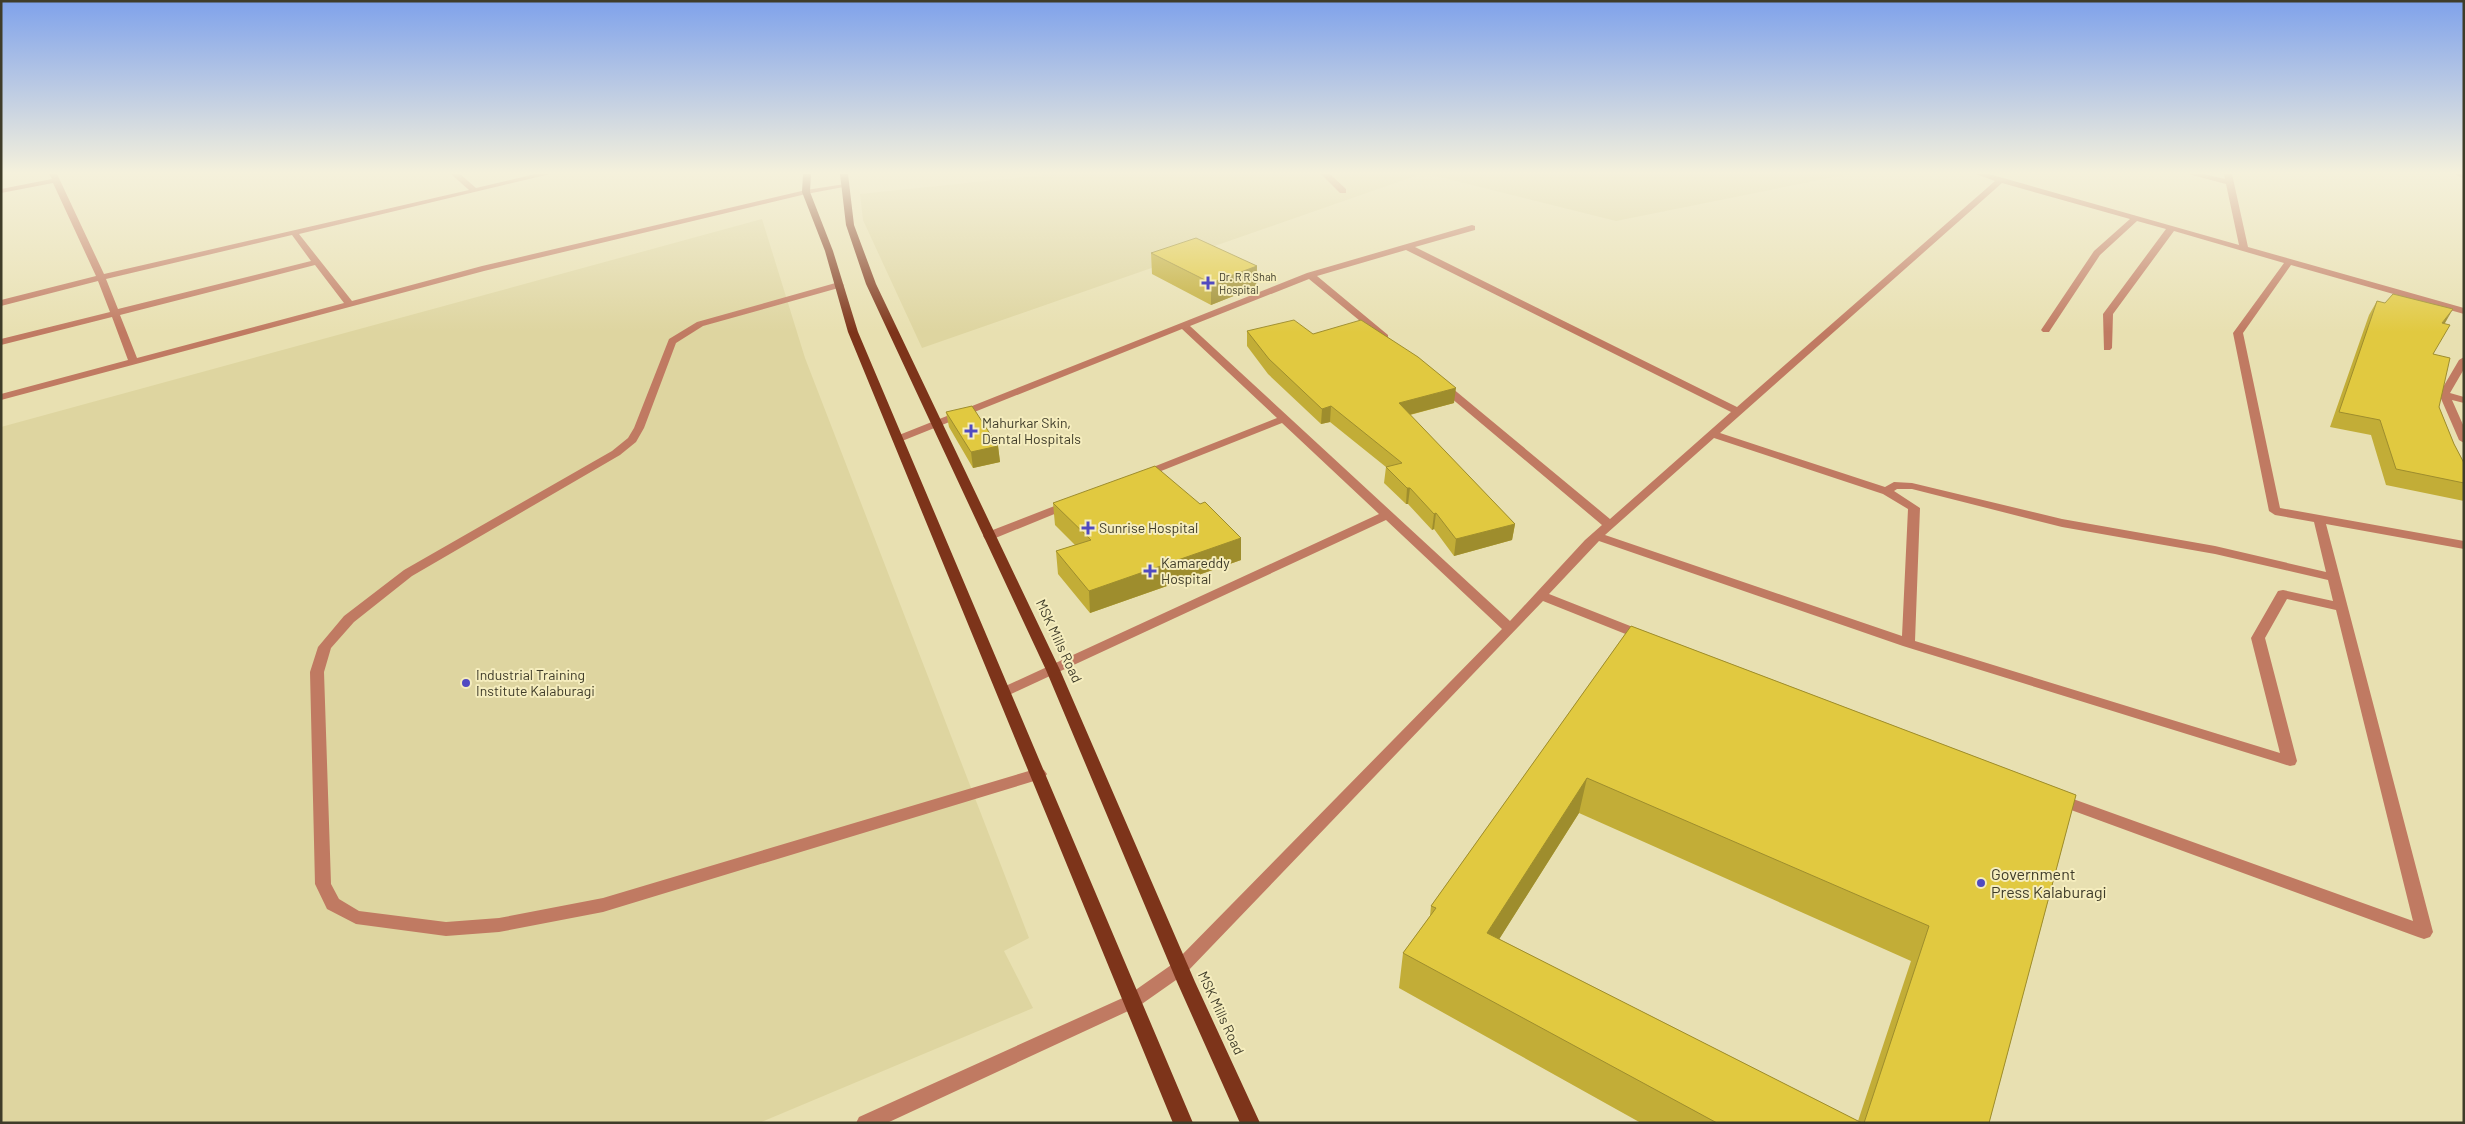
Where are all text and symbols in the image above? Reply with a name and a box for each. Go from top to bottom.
place label: Dr. R R Shah Hospital [1219,270,1277,296]
marker: Dr. R R Shah Hospital [1201,276,1215,290]
place label: Mahurkar Skin, Dental Hospitals [982,414,1081,447]
marker: Mahurkar Skin, Dental Hospitals [964,424,978,438]
place label: Sunrise Hospital [1099,519,1198,536]
marker: Sunrise Hospital [1081,521,1095,535]
place label: Kamareddy Hospital [1161,554,1230,587]
marker: Kamareddy Hospital [1143,564,1157,578]
street label: MSK Mills Road [1033,596,1086,685]
place label: Industrial Training Institute Kalaburagi [476,666,595,699]
marker: Industrial Training Institute Kalaburagi [460,677,472,689]
place label: Government Press Kalaburagi [1991,864,2107,901]
marker: Government Press Kalaburagi [1975,877,1987,889]
street label: MSK Mills Road [1195,968,1248,1057]

